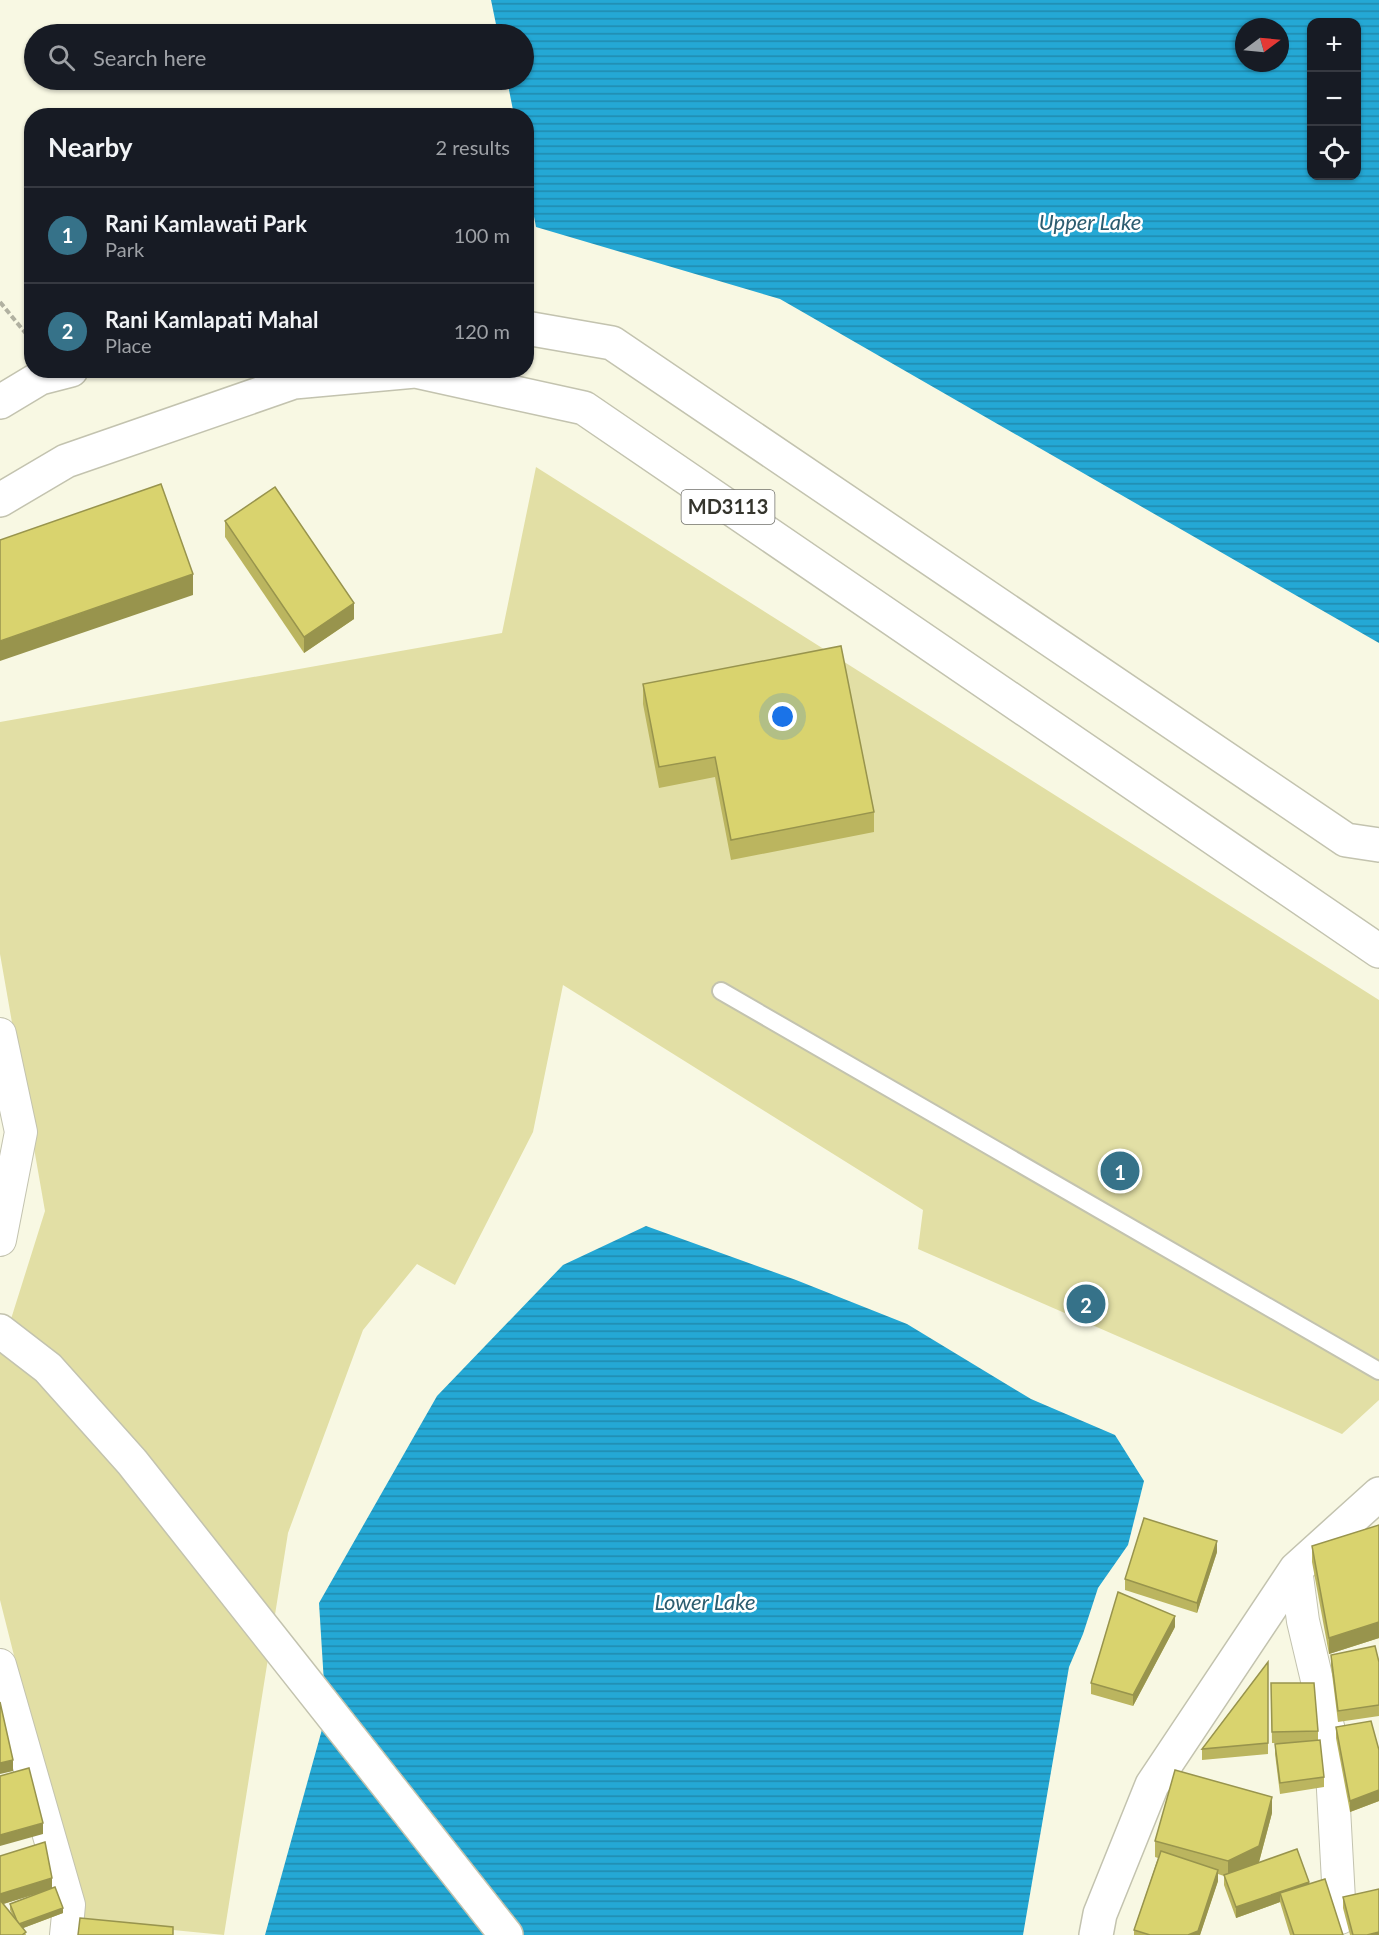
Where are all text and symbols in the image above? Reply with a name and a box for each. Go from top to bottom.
north arrow [1235,18,1289,72]
map controls [1307,18,1361,180]
button: + [1307,18,1361,72]
search box [24,24,534,90]
icon: search [45,41,78,74]
text: Search here [93,44,206,71]
button: − [1307,72,1361,126]
button: locate [1307,126,1361,180]
text: Nearby [48,131,133,163]
text: 2 results [435,135,510,159]
water label: Upper Lake [1039,208,1141,235]
text: Rani Kamlawati Park [105,210,307,237]
text: 1 [62,223,73,247]
text: 100 m [454,223,510,247]
text: Park [105,237,144,261]
text: Rani Kamlapati Mahal [105,306,318,333]
text: 2 [62,319,73,343]
text: 120 m [454,319,510,343]
text: Place [105,333,152,357]
road number: MD3113 [682,490,774,524]
your location [768,702,797,731]
pin: 1 [1100,1148,1140,1194]
pin: 2 [1066,1282,1106,1326]
water label: Lower Lake [654,1588,756,1615]

